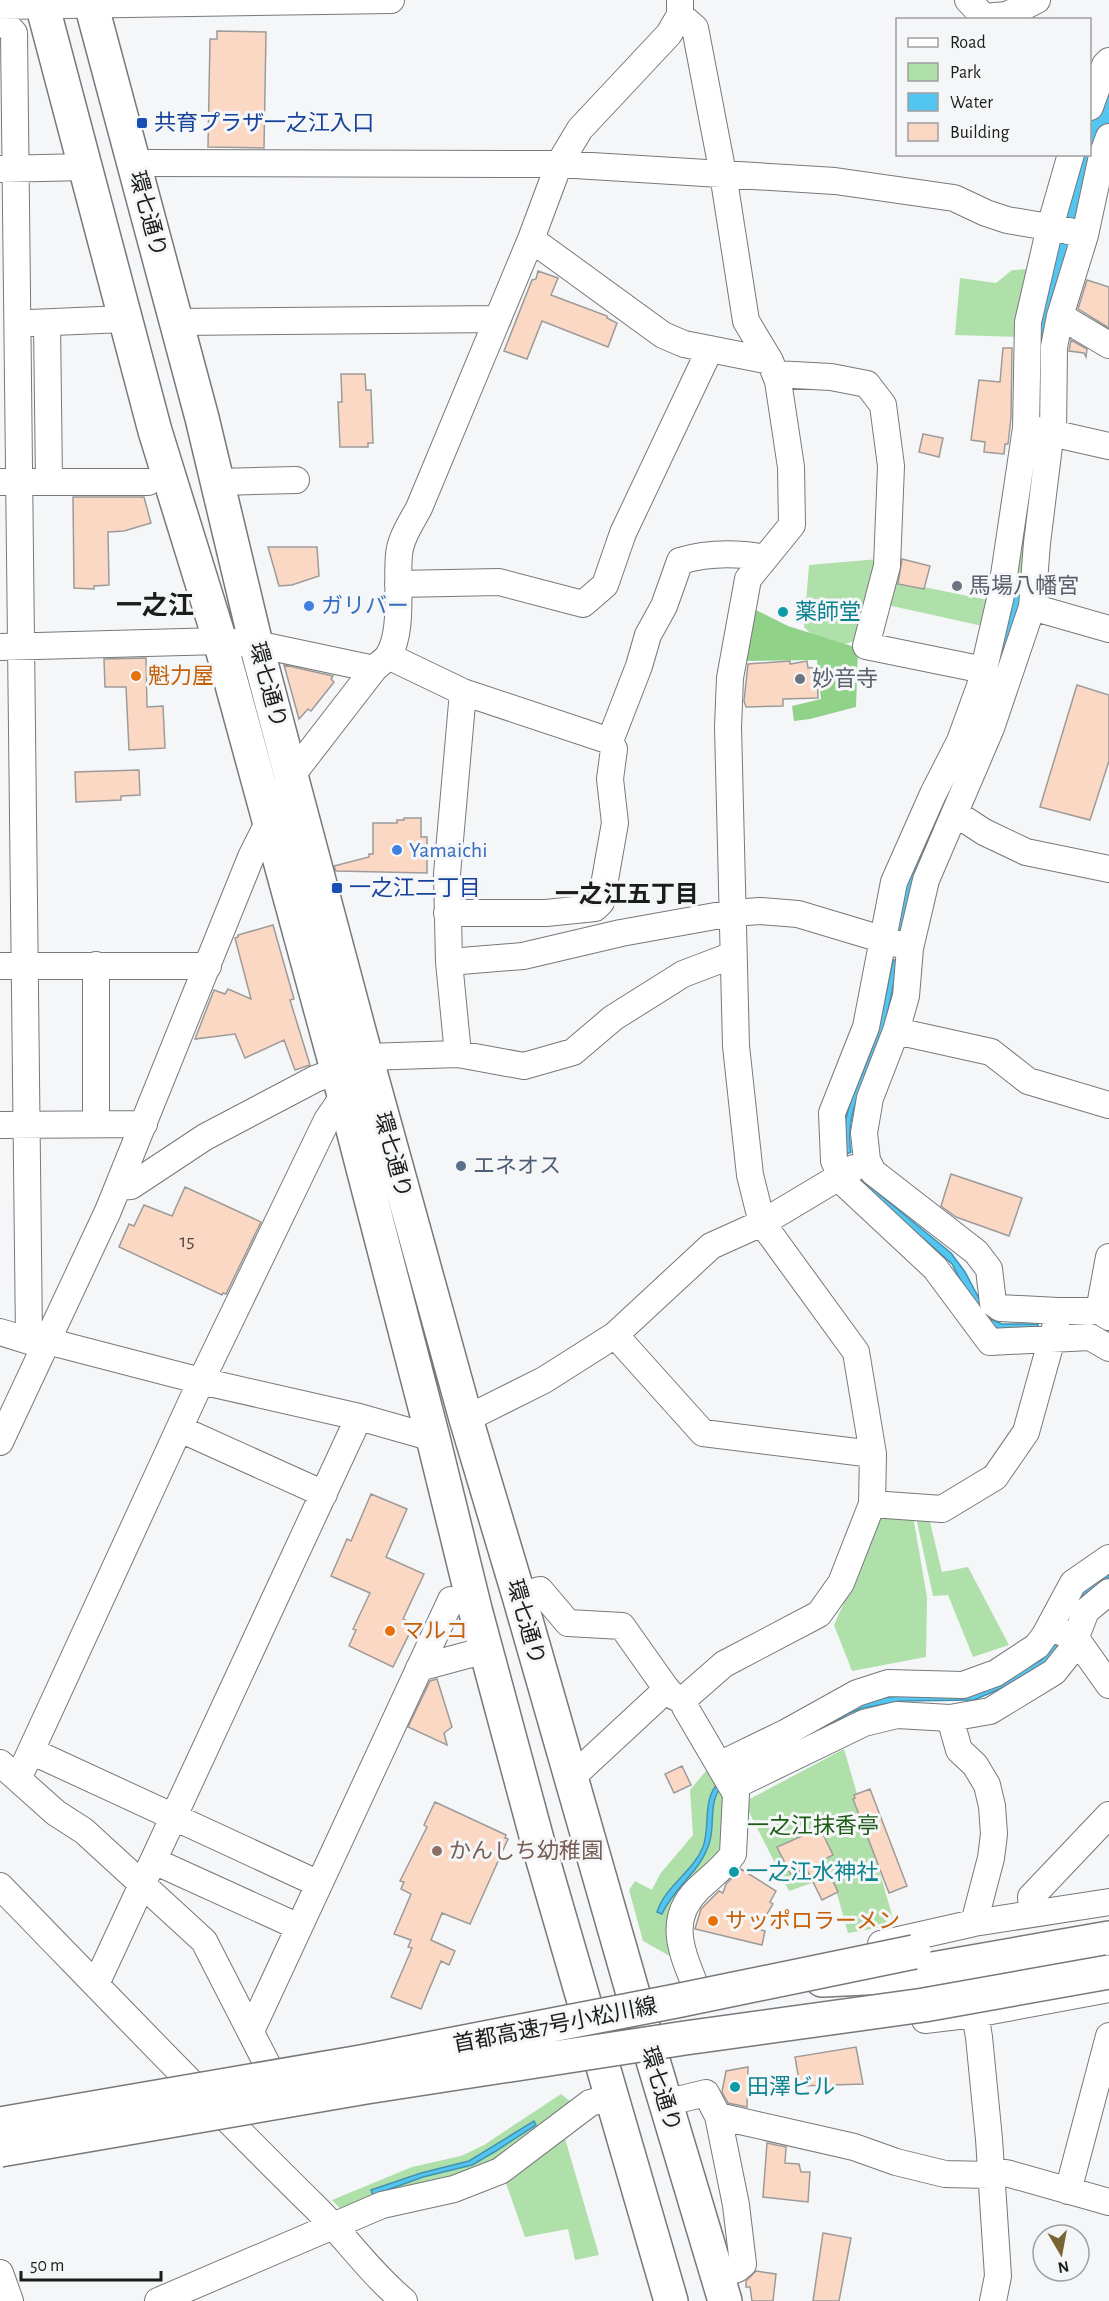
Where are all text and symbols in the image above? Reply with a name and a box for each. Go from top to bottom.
legend [896,18,1091,156]
text: Road [950,34,986,52]
text: Park [950,64,982,82]
text: Water [950,94,993,112]
place label: 共育プラザ一之江入口 [154,111,374,134]
marker: 共育プラザ一之江入口 [135,116,149,130]
text: Building [950,124,1010,142]
street label: 環七通り [126,168,171,259]
place label: 馬場八幡宮 [969,574,1079,597]
marker: 馬場八幡宮 [950,579,964,593]
district label: 一之江 [116,591,194,619]
place label: ガリバー [321,594,409,617]
marker: ガリバー [302,599,316,613]
place label: 薬師堂 [795,600,861,623]
marker: 薬師堂 [776,605,790,619]
street label: 環七通り [246,639,291,730]
place label: 魁力屋 [148,664,214,687]
place label: 妙音寺 [812,667,878,690]
marker: 魁力屋 [129,669,143,683]
marker: 妙音寺 [793,672,807,686]
place label: Yamaichi [409,839,487,861]
marker: Yamaichi [390,843,404,857]
place label: 一之江二丁目 [349,876,481,899]
marker: 一之江二丁目 [330,881,344,895]
district label: 一之江五丁目 [555,881,699,907]
street label: 環七通り [371,1109,416,1200]
place label: エネオス [473,1155,561,1177]
marker: エネオス [454,1159,468,1173]
house number: 15 [179,1231,195,1251]
street label: 環七通り [503,1576,550,1667]
place label: マルコ [402,1620,468,1642]
marker: マルコ [383,1624,397,1638]
park label: 一之江抹香亭 [747,1814,879,1837]
place label: かんしち幼稚園 [449,1839,603,1862]
marker: かんしち幼稚園 [430,1844,444,1858]
place label: 一之江水神社 [746,1860,878,1883]
marker: 一之江水神社 [727,1865,741,1879]
place label: サッポロラーメン [725,1909,900,1932]
marker: サッポロラーメン [706,1914,720,1928]
street label: 首都高速7号小松川線 [451,1993,659,2056]
street label: 環七通り [638,2043,685,2134]
place label: 田澤ビル [747,2075,835,2098]
marker: 田澤ビル [728,2080,742,2094]
north arrow [1031,2223,1091,2283]
scale bar [21,2244,160,2282]
text: 50 m [30,2257,64,2275]
text: N [1057,2258,1070,2276]

